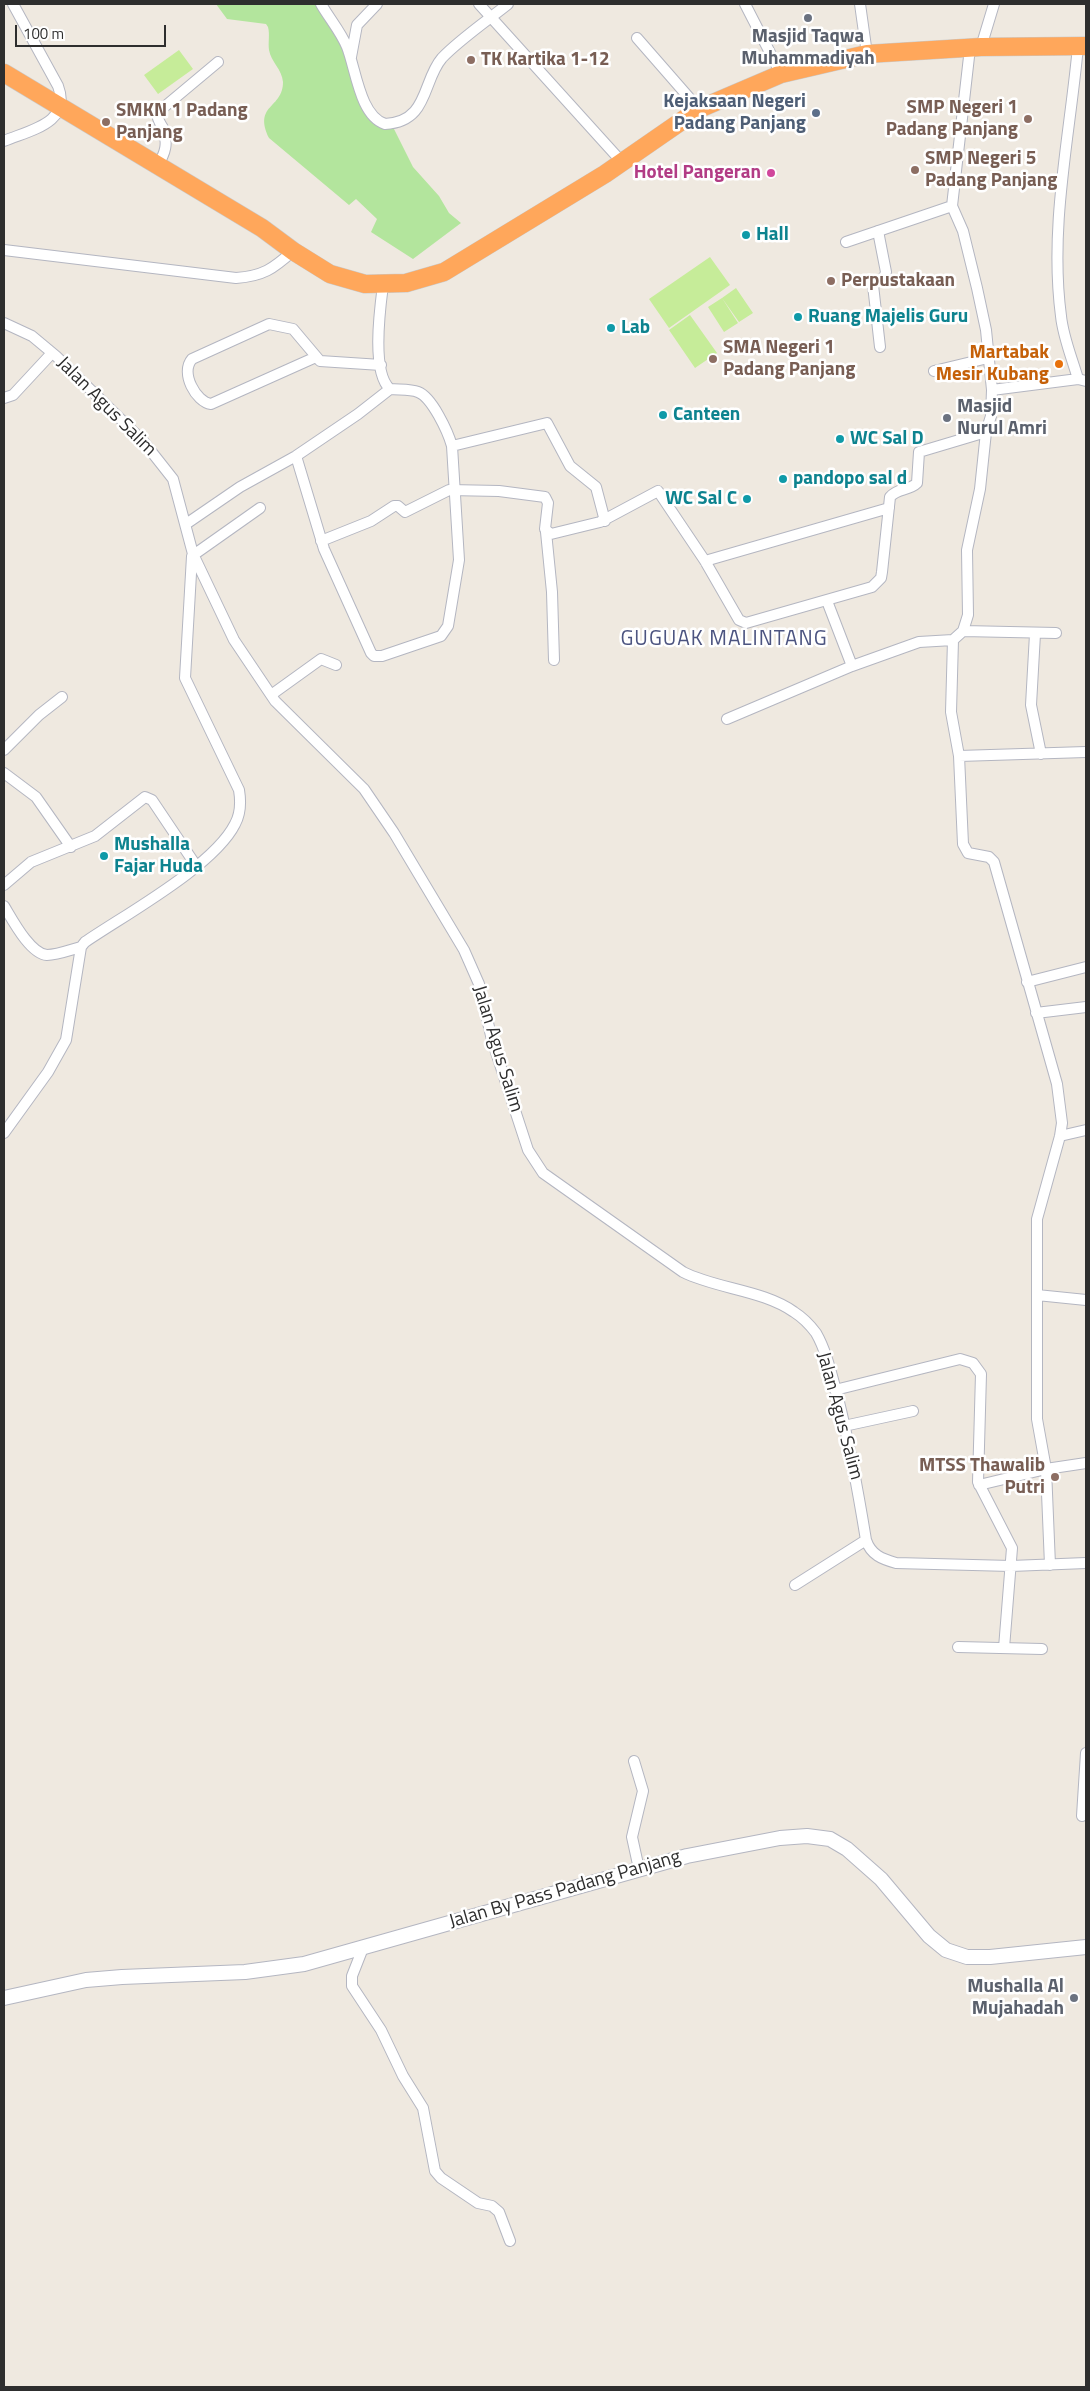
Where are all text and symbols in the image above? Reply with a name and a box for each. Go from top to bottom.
marker: Masjid Taqwa Muhammadiyah [802,12,814,24]
scale bar [18,15,169,47]
text: 100 m [23,22,64,45]
place label: Masjid Taqwa Muhammadiyah [741,26,875,70]
place label: TK Kartika 1-12 [481,49,610,71]
marker: TK Kartika 1-12 [465,54,477,66]
place label: Kejaksaan Negeri Padang Panjang [663,91,806,135]
place label: SMP Negeri 1 Padang Panjang [886,97,1018,141]
place label: SMKN 1 Padang Panjang [116,100,248,144]
marker: Kejaksaan Negeri Padang Panjang [810,107,822,119]
marker: SMP Negeri 1 Padang Panjang [1022,113,1034,125]
marker: SMKN 1 Padang Panjang [100,116,112,128]
place label: SMP Negeri 5 Padang Panjang [925,148,1057,192]
place label: Hotel Pangeran [634,162,761,184]
marker: SMP Negeri 5 Padang Panjang [909,164,921,176]
marker: Hotel Pangeran [765,167,777,179]
place label: Hall [756,224,789,246]
marker: Hall [740,229,752,241]
place label: Perpustakaan [841,270,955,292]
marker: Perpustakaan [825,275,837,287]
place label: Ruang Majelis Guru [808,306,968,328]
marker: Ruang Majelis Guru [792,311,804,323]
place label: Lab [621,317,650,339]
marker: Lab [605,322,617,334]
place label: SMA Negeri 1 Padang Panjang [723,337,855,381]
place label: Martabak Mesir Kubang [936,342,1049,386]
street label: Jalan Agus Salim [51,352,161,462]
marker: SMA Negeri 1 Padang Panjang [707,353,719,365]
marker: Martabak Mesir Kubang [1053,358,1065,370]
place label: Masjid Nurul Amri [957,396,1047,440]
place label: Canteen [673,404,740,426]
marker: Canteen [657,409,669,421]
marker: Masjid Nurul Amri [941,412,953,424]
place label: WC Sal D [850,428,924,450]
marker: WC Sal D [834,433,846,445]
place label: pandopo sal d [793,468,907,490]
marker: pandopo sal d [777,473,789,485]
place label: WC Sal C [665,488,737,510]
marker: WC Sal C [741,493,753,505]
district label: GUGUAK MALINTANG [618,627,830,653]
place label: Mushalla Fajar Huda [114,834,203,878]
marker: Mushalla Fajar Huda [98,850,110,862]
street label: Jalan Agus Salim [467,983,527,1115]
street label: Jalan Agus Salim [811,1350,867,1482]
place label: MTSS Thawalib Putri [919,1455,1045,1499]
marker: MTSS Thawalib Putri [1049,1471,1061,1483]
street label: Jalan By Pass Padang Panjang [447,1846,683,1934]
place label: Mushalla Al Mujahadah [967,1976,1064,2020]
marker: Mushalla Al Mujahadah [1068,1992,1080,2004]

